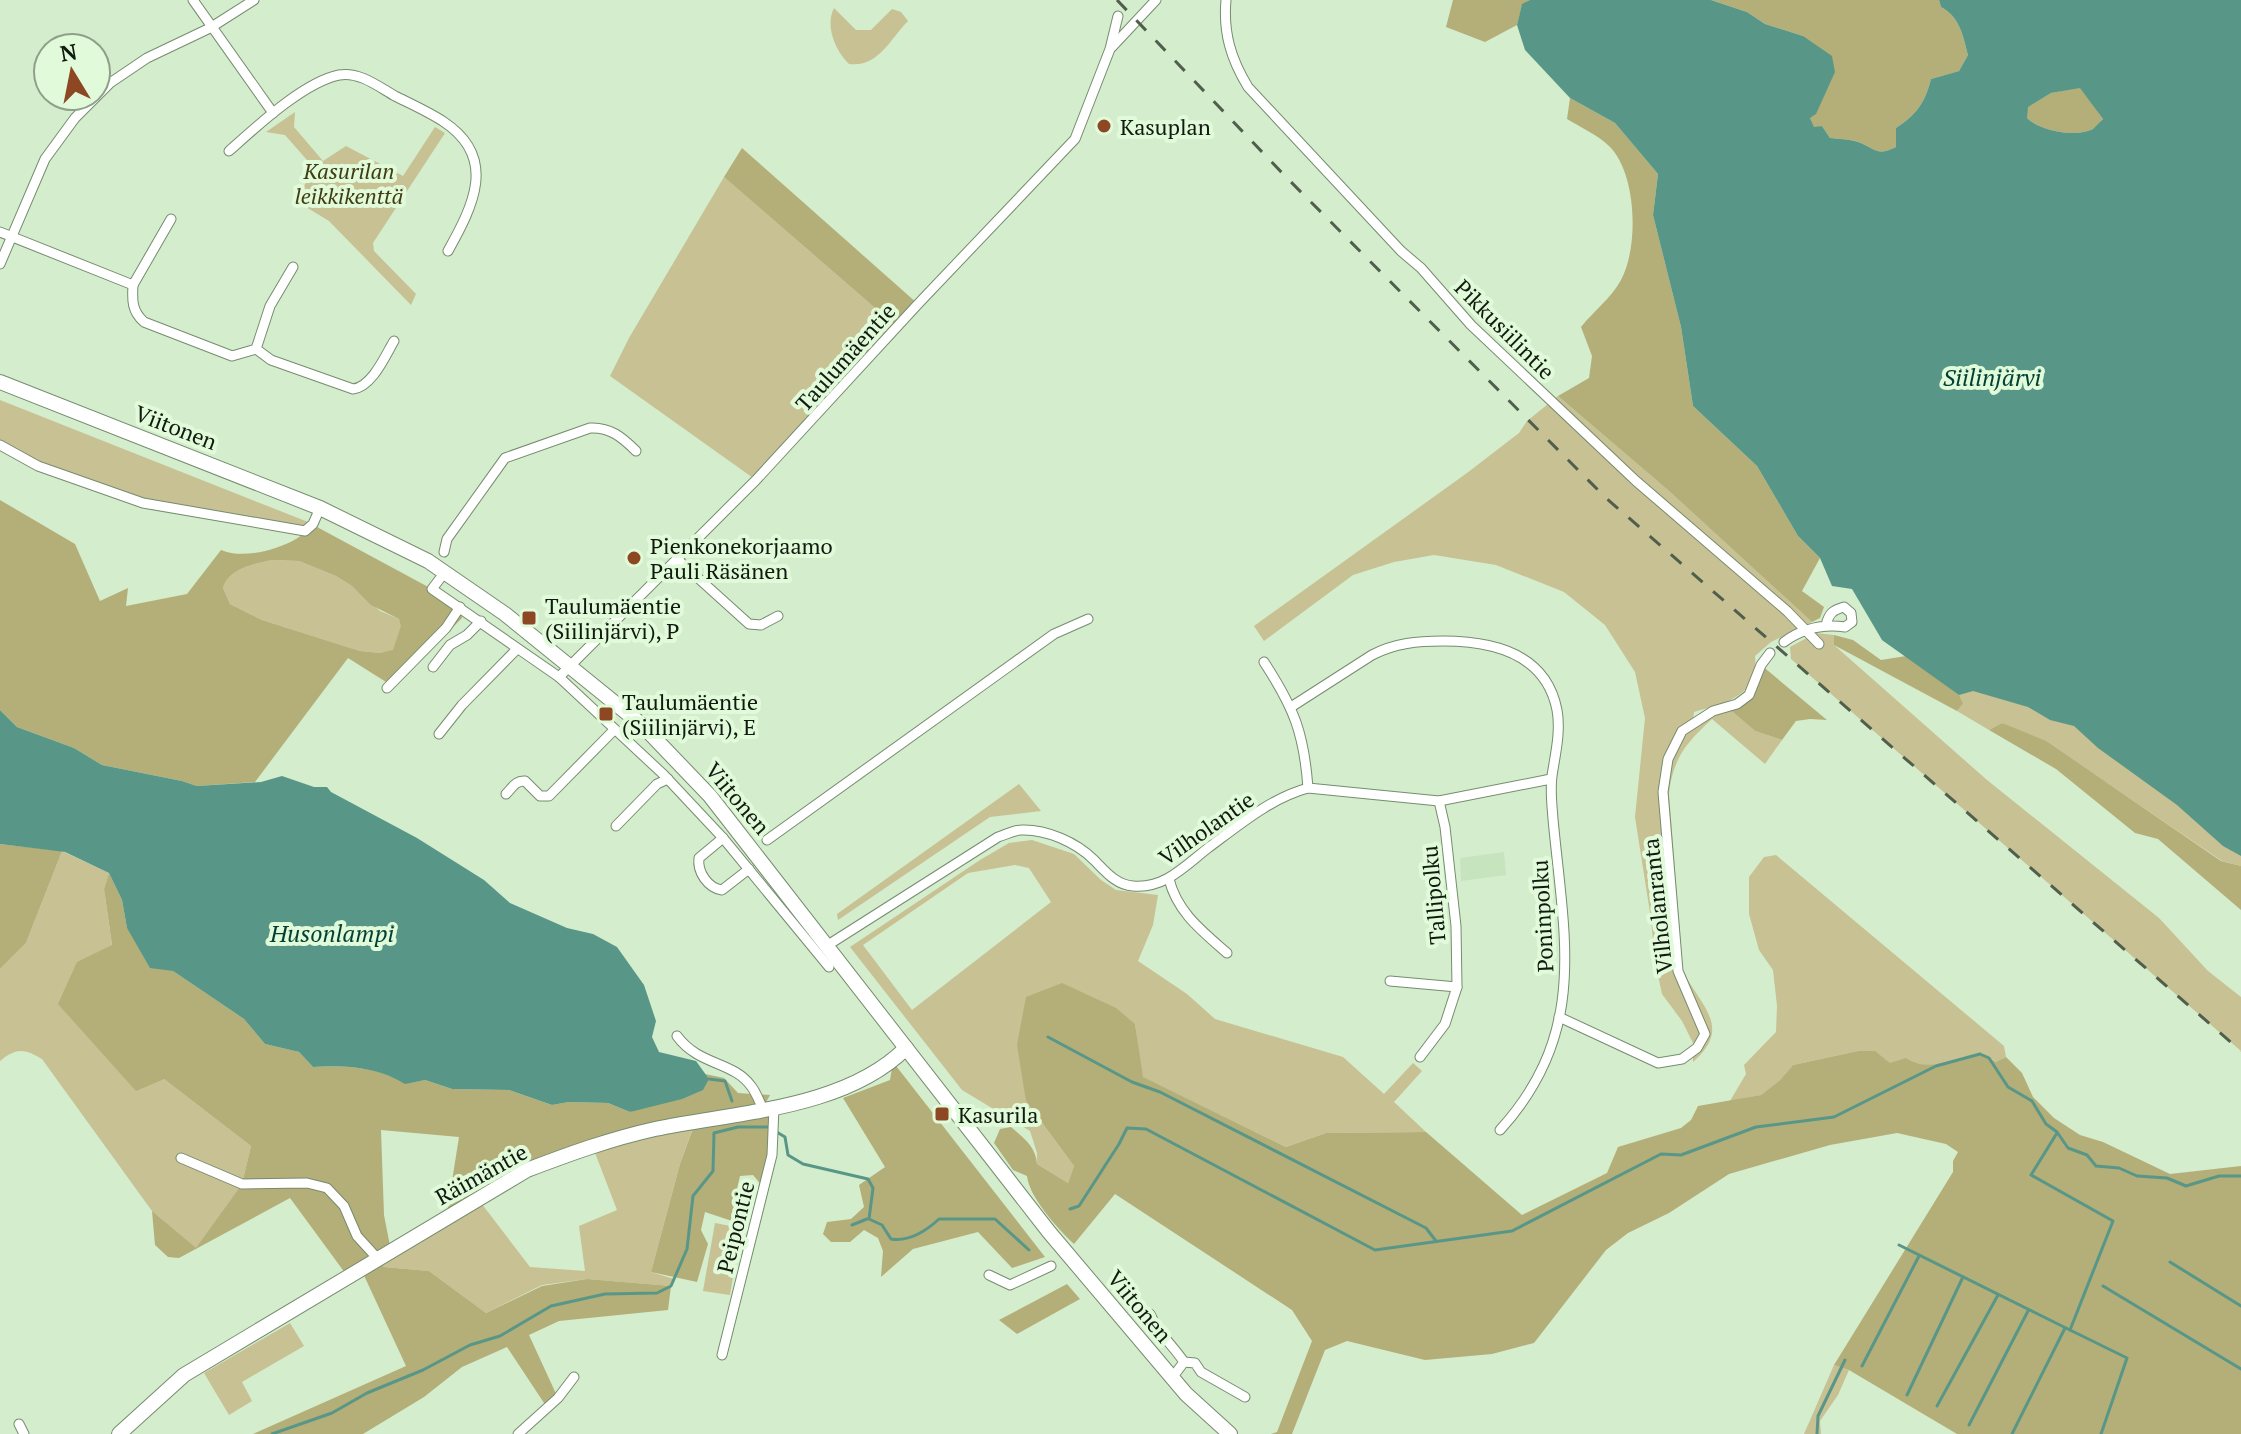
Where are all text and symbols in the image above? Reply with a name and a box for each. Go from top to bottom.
north arrow [32,32,112,112]
text: N [58,36,79,68]
place label: Kasuplan [1120,112,1211,141]
marker: Kasuplan [1095,117,1113,135]
park label: Kasurilan leikkikenttä [295,156,403,210]
street label: Pikkusiilintie [1449,273,1561,385]
street label: Taulumäentie [789,297,901,417]
water label: Siilinjärvi [1943,361,2042,393]
street label: Viitonen [131,398,221,456]
place label: Pienkonekorjaamo Pauli Räsänen [650,531,833,585]
marker: Pienkonekorjaamo Pauli Räsänen [625,549,643,567]
place label: Taulumäentie (Siilinjärvi), P [545,591,681,645]
marker: Taulumäentie (Siilinjärvi), P [520,609,538,627]
place label: Taulumäentie (Siilinjärvi), E [622,687,758,741]
marker: Taulumäentie (Siilinjärvi), E [597,705,615,723]
street label: Viitonen [699,756,777,840]
street label: Vilholantie [1153,785,1259,871]
street label: Vilholanranta [1635,837,1679,975]
street label: Tallipolku [1414,844,1452,946]
street label: Poninpolku [1525,859,1559,973]
water label: Husonlampi [269,917,394,949]
place label: Kasurila [958,1100,1038,1129]
marker: Kasurila [933,1105,951,1123]
street label: Räimäntie [430,1137,532,1211]
street label: Peipontie [710,1178,760,1276]
street label: Viitonen [1101,1264,1179,1348]

